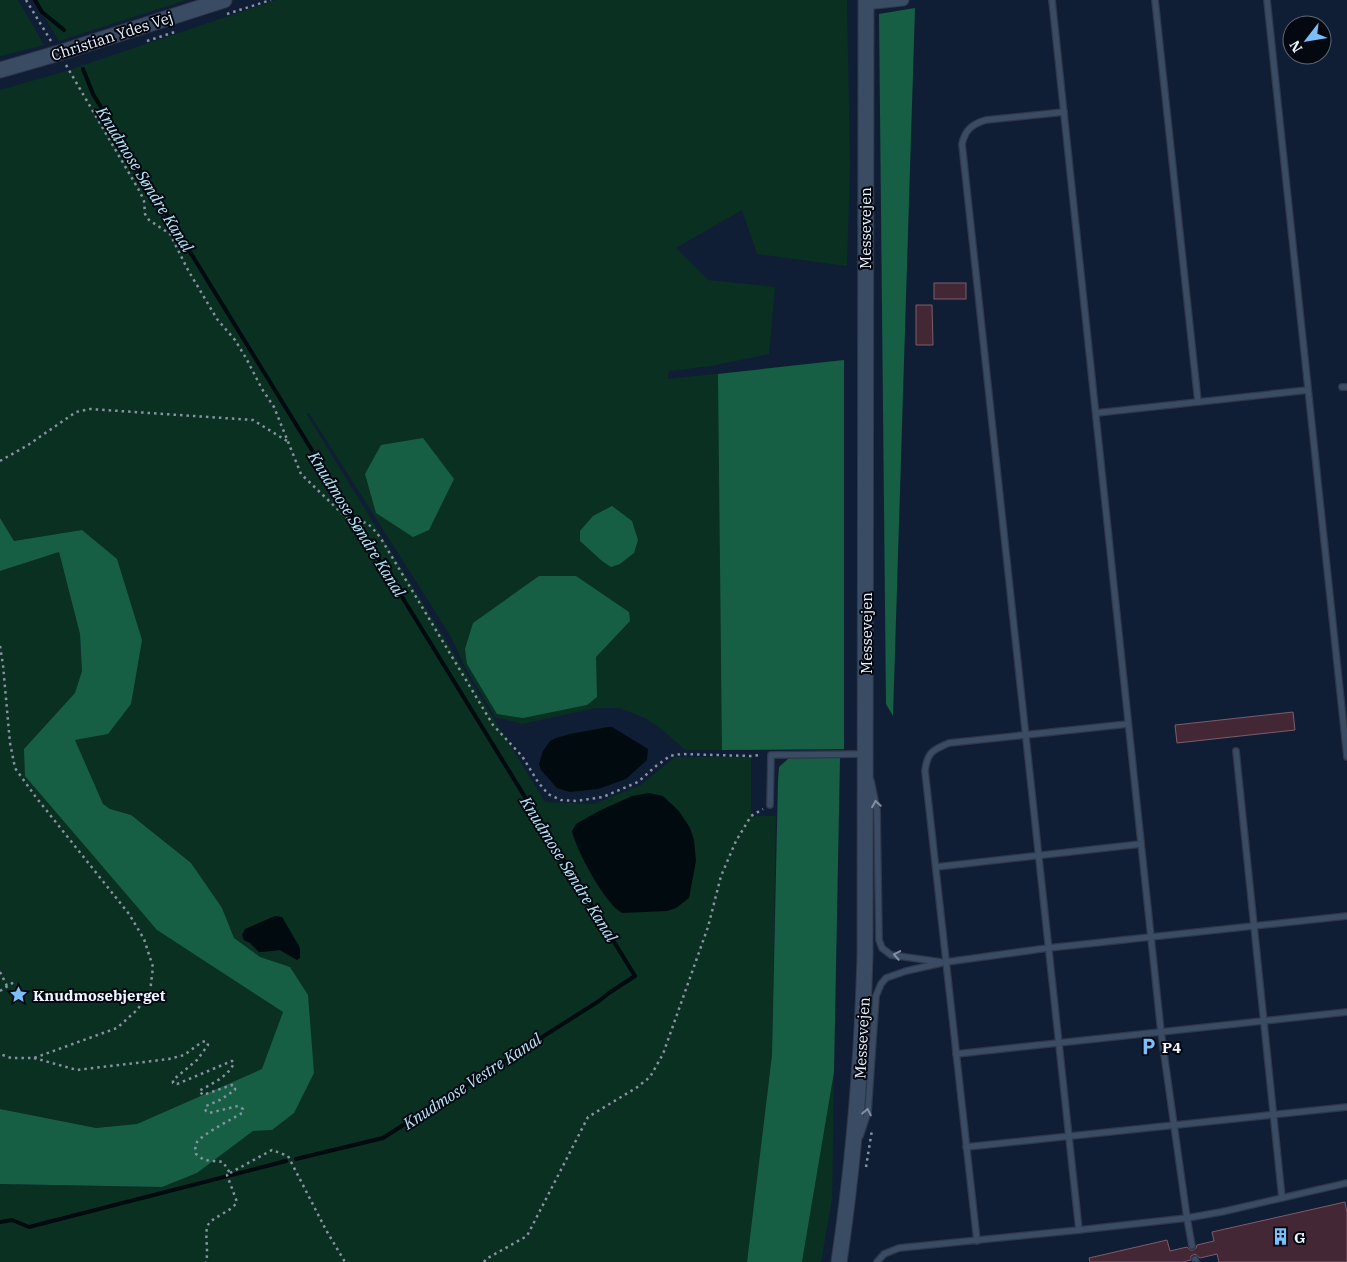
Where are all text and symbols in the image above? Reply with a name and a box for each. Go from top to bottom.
street label: Christian Ydes Vej [49,7,175,65]
north arrow [1282,15,1332,65]
text: N [1285,37,1306,56]
water label: Knudmose Søndre Kanal [91,102,198,256]
street label: Messevejen [856,187,875,269]
water label: Knudmose Søndre Kanal [303,447,410,601]
street label: Messevejen [857,592,876,674]
water label: Knudmose Søndre Kanal [515,792,622,946]
one-way arrow [871,800,881,809]
one-way arrow [893,951,902,961]
place icon: Knudmosebjerget [9,985,29,1005]
place label: Knudmosebjerget [33,986,166,1005]
street label: Messevejen [850,996,874,1079]
water label: Knudmose Vestre Kanal [398,1028,545,1134]
parking icon: P4 [1138,1037,1158,1057]
place label: P4 [1162,1038,1181,1057]
one-way arrow [861,1108,871,1117]
building icon: G [1270,1227,1290,1247]
place label: G [1294,1228,1306,1247]

